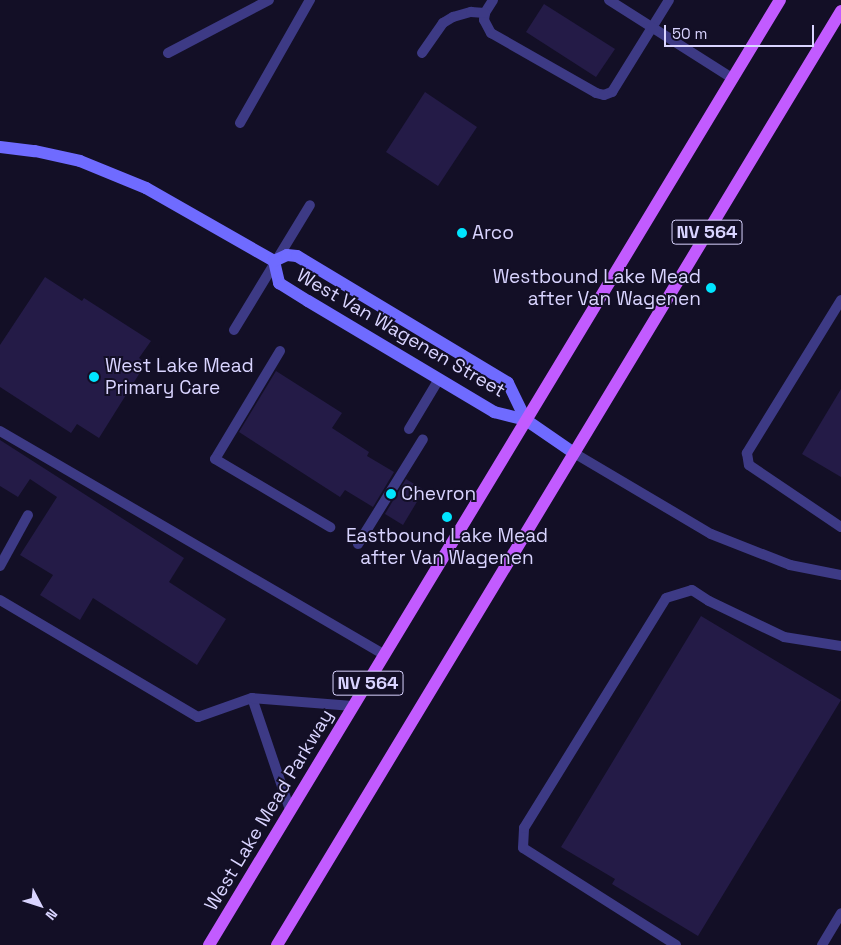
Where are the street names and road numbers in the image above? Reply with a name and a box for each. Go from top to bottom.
road number: NV 564 [671,216,743,248]
street label: West Van Wagenen Street [292,264,510,402]
road number: NV 564 [332,668,404,698]
street label: West Lake Mead Parkway [200,705,338,915]

